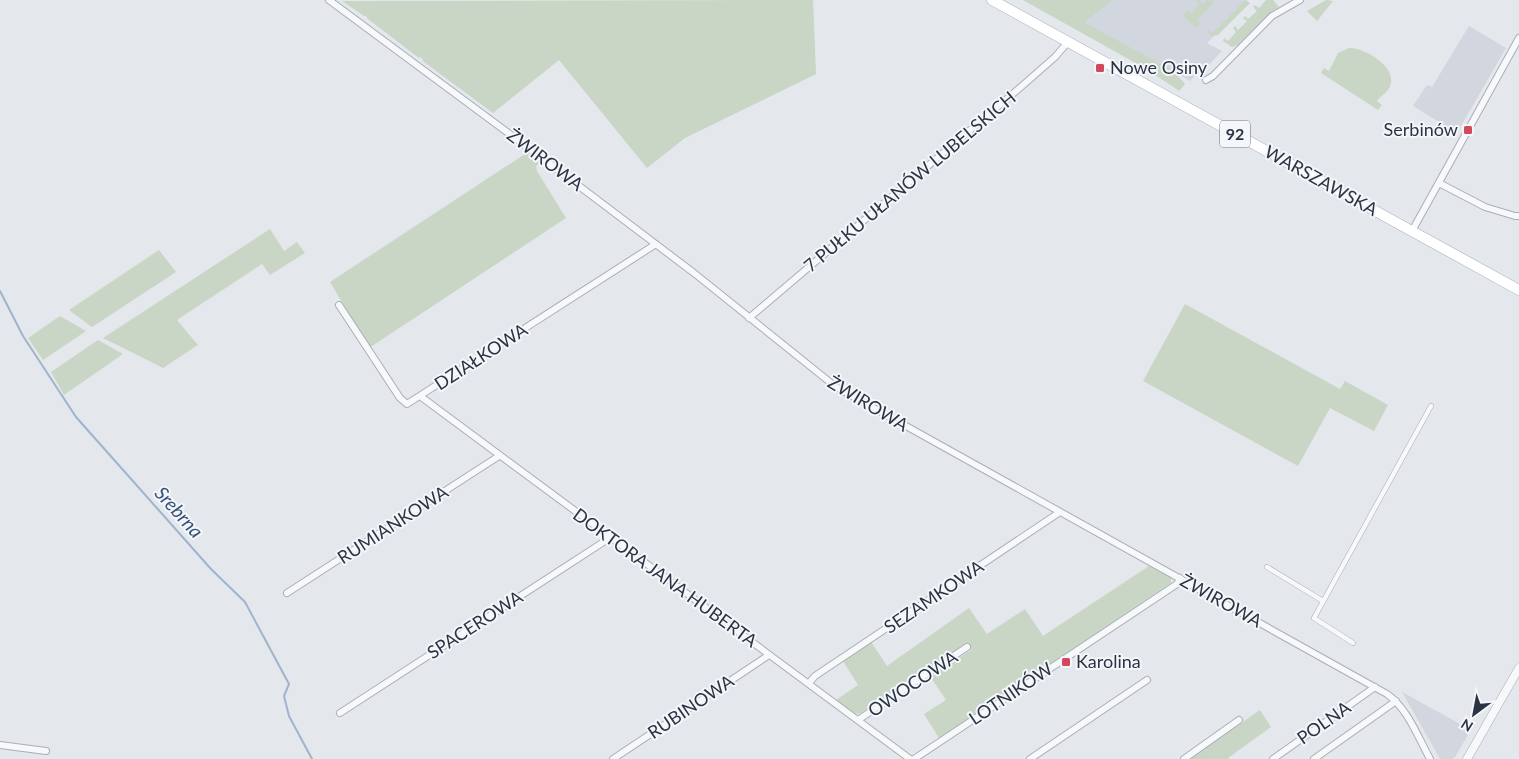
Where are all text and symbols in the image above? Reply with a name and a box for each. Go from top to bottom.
place label: Nowe Osiny [1110,56,1208,78]
marker: Nowe Osiny [1094,62,1106,74]
street label: 7 PUŁKU UŁANÓW LUBELSKICH [799,86,1020,276]
place label: Serbinów [1384,118,1458,140]
road number: 92 [1220,120,1250,148]
street label: ŻWIROWA [503,123,589,196]
marker: Serbinów [1462,124,1474,136]
street label: WARSZAWSKA [1261,140,1383,221]
street label: DZIAŁKOWA [430,318,532,394]
street label: ŻWIROWA [824,371,913,436]
street label: RUMIANKOWA [333,480,453,568]
water label: Srebrna [150,481,208,542]
street label: DOKTORA JANA HUBERTA [569,503,763,652]
street label: SEZAMKOWA [879,554,988,638]
street label: ŻWIROWA [1177,569,1267,632]
street label: SPACEROWA [423,585,527,663]
street label: OWOCOWA [864,645,962,721]
place label: Karolina [1076,650,1141,672]
marker: Karolina [1060,656,1072,668]
street label: LOTNIKÓW [965,657,1057,729]
street label: RUBINOWA [643,669,738,743]
north arrow [1449,689,1499,739]
street label: POLNA [1292,695,1355,749]
text: N [1458,715,1476,736]

